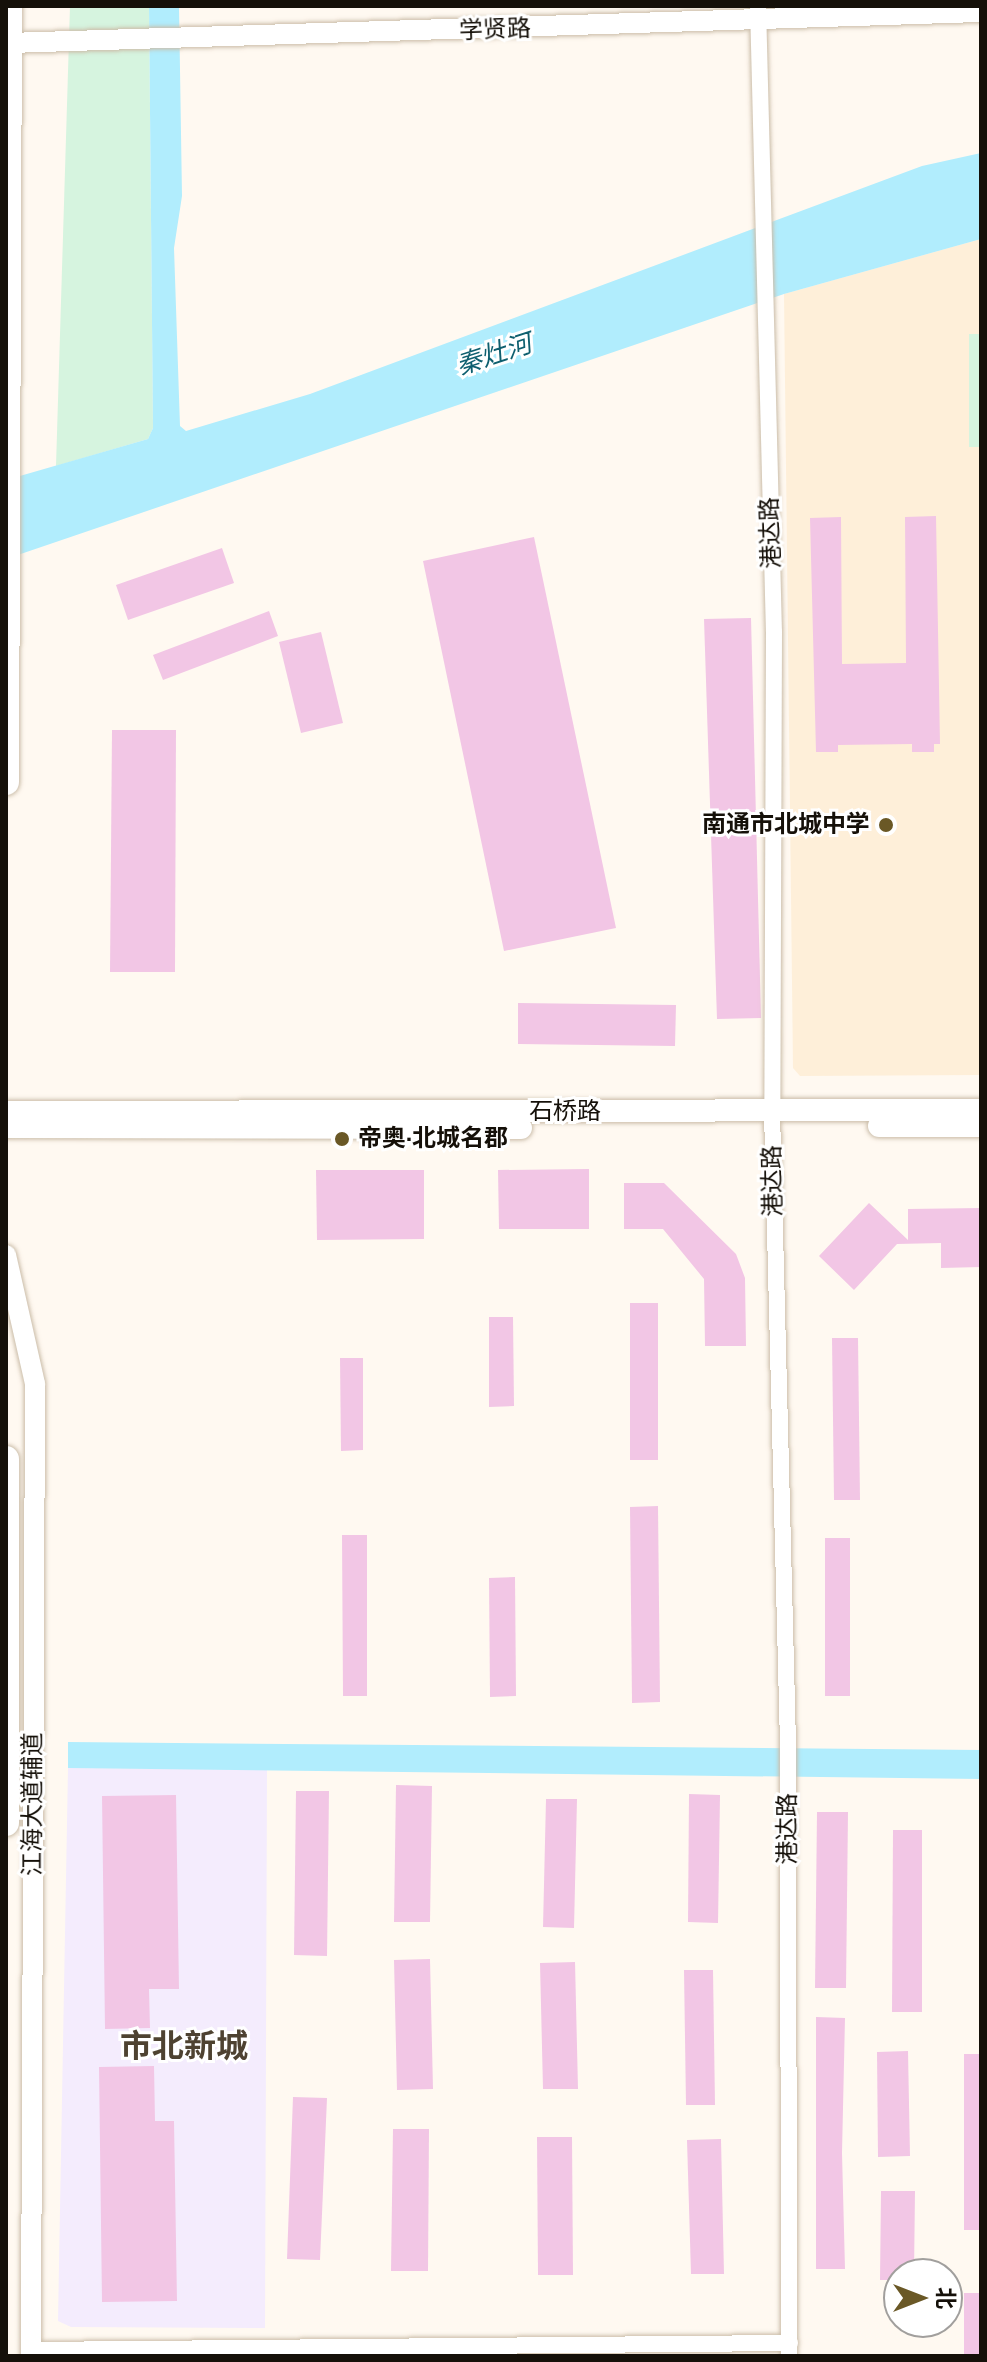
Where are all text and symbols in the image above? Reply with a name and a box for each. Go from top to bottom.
street label: 学贤路 [459,14,531,46]
water label: 秦灶河 [452,328,536,382]
street label: 港达路 [755,497,787,569]
place label: 南通市北城中学 [702,811,870,839]
marker: 南通市北城中学 [877,816,895,834]
street label: 石桥路 [529,1098,601,1126]
place label: 帝奥·北城名郡 [358,1125,508,1153]
marker: 帝奥·北城名郡 [333,1130,351,1148]
street label: 港达路 [758,1145,788,1217]
street label: 江海大道辅道 [19,1732,47,1876]
street label: 港达路 [774,1793,802,1865]
district label: 市北新城 [120,2028,248,2066]
north arrow [883,2258,963,2338]
text: 北 [930,2287,960,2309]

